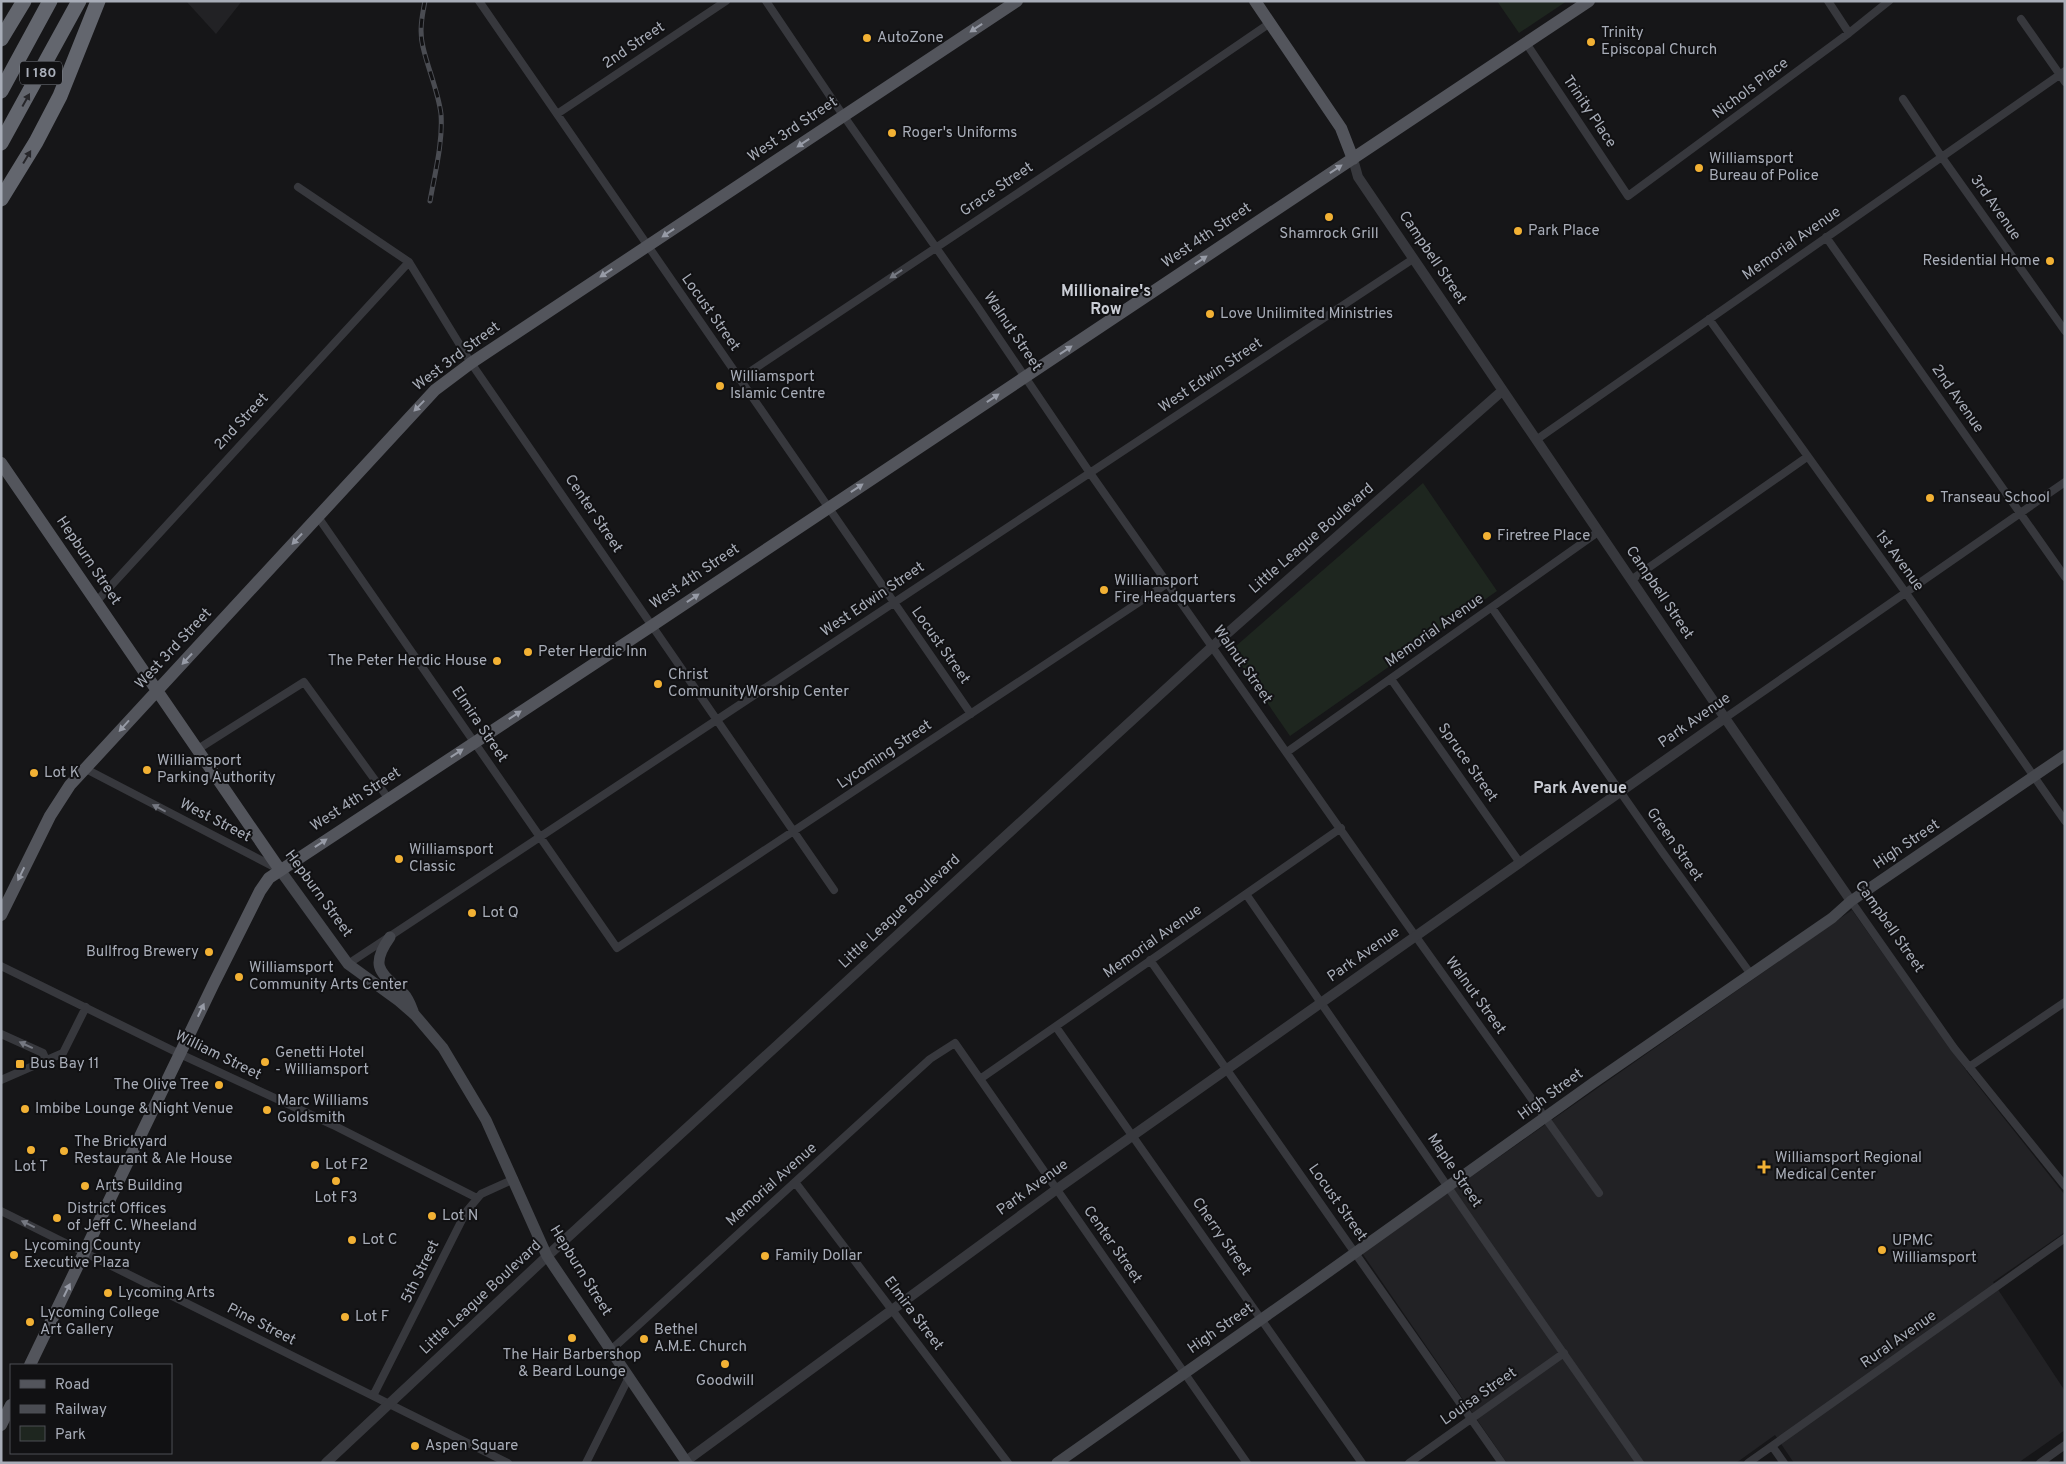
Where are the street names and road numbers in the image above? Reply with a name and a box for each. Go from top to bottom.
street label: 2nd Street [599,18,669,74]
street label: Nichols Place [1709,54,1793,124]
road number: I 180 [20,62,62,84]
street label: Trinity Place [1558,72,1620,152]
street label: West 3rd Street [745,93,841,167]
street label: Grace Street [957,159,1037,221]
street label: 3rd Avenue [1965,171,2025,245]
street label: West 4th Street [1158,199,1256,273]
street label: Memorial Avenue [1739,203,1845,285]
street label: Campbell Street [1394,208,1470,308]
street label: Locust Street [676,271,744,355]
street label: Walnut Street [979,289,1045,375]
street label: West 3rd Street [410,318,504,396]
street label: West Edwin Street [1156,334,1266,418]
street label: 2nd Avenue [1926,361,1988,437]
street label: 2nd Street [211,390,273,454]
street label: Center Street [560,471,626,557]
street label: Little League Boulevard [1246,480,1378,598]
street label: Hepburn Street [51,513,125,609]
street label: 1st Avenue [1870,527,1928,595]
street label: West 4th Street [646,540,744,614]
street label: Campbell Street [1621,543,1697,643]
street label: West Edwin Street [818,558,928,642]
street label: Memorial Avenue [1382,590,1488,672]
street label: West 3rd Street [132,604,216,694]
street label: Locust Street [906,604,974,688]
street label: Walnut Street [1208,622,1276,708]
street label: Elmira Street [447,683,511,767]
street label: Park Avenue [1655,689,1735,753]
street label: Lycoming Street [834,716,936,794]
street label: Spruce Street [1433,720,1501,806]
street label: West 4th Street [307,764,405,836]
street label: West Street [176,795,254,847]
street label: Green Street [1642,804,1706,886]
street label: High Street [1870,816,1944,874]
street label: Hepburn Street [280,847,356,941]
street label: Little League Boulevard [835,851,965,973]
street label: Campbell Street [1850,877,1928,977]
street label: Memorial Avenue [1100,901,1206,983]
street label: Park Avenue [1324,923,1404,987]
street label: Walnut Street [1440,953,1510,1039]
street label: William Street [172,1027,264,1085]
street label: High Street [1515,1065,1587,1125]
street label: Maple Street [1422,1130,1486,1212]
street label: Memorial Avenue [723,1139,821,1231]
street label: Park Avenue [993,1156,1073,1220]
street label: Locust Street [1303,1161,1371,1245]
street label: Cherry Street [1187,1194,1255,1280]
street label: Center Street [1078,1202,1146,1288]
street label: Hepburn Street [545,1222,615,1320]
street label: 5th Street [398,1237,444,1307]
street label: Little League Boulevard [416,1237,546,1359]
street label: Elmira Street [879,1273,947,1355]
street label: High Street [1184,1299,1258,1359]
street label: Pine Street [223,1300,299,1350]
street label: Rural Avenue [1857,1307,1941,1373]
street label: Louisa Street [1437,1364,1521,1430]

